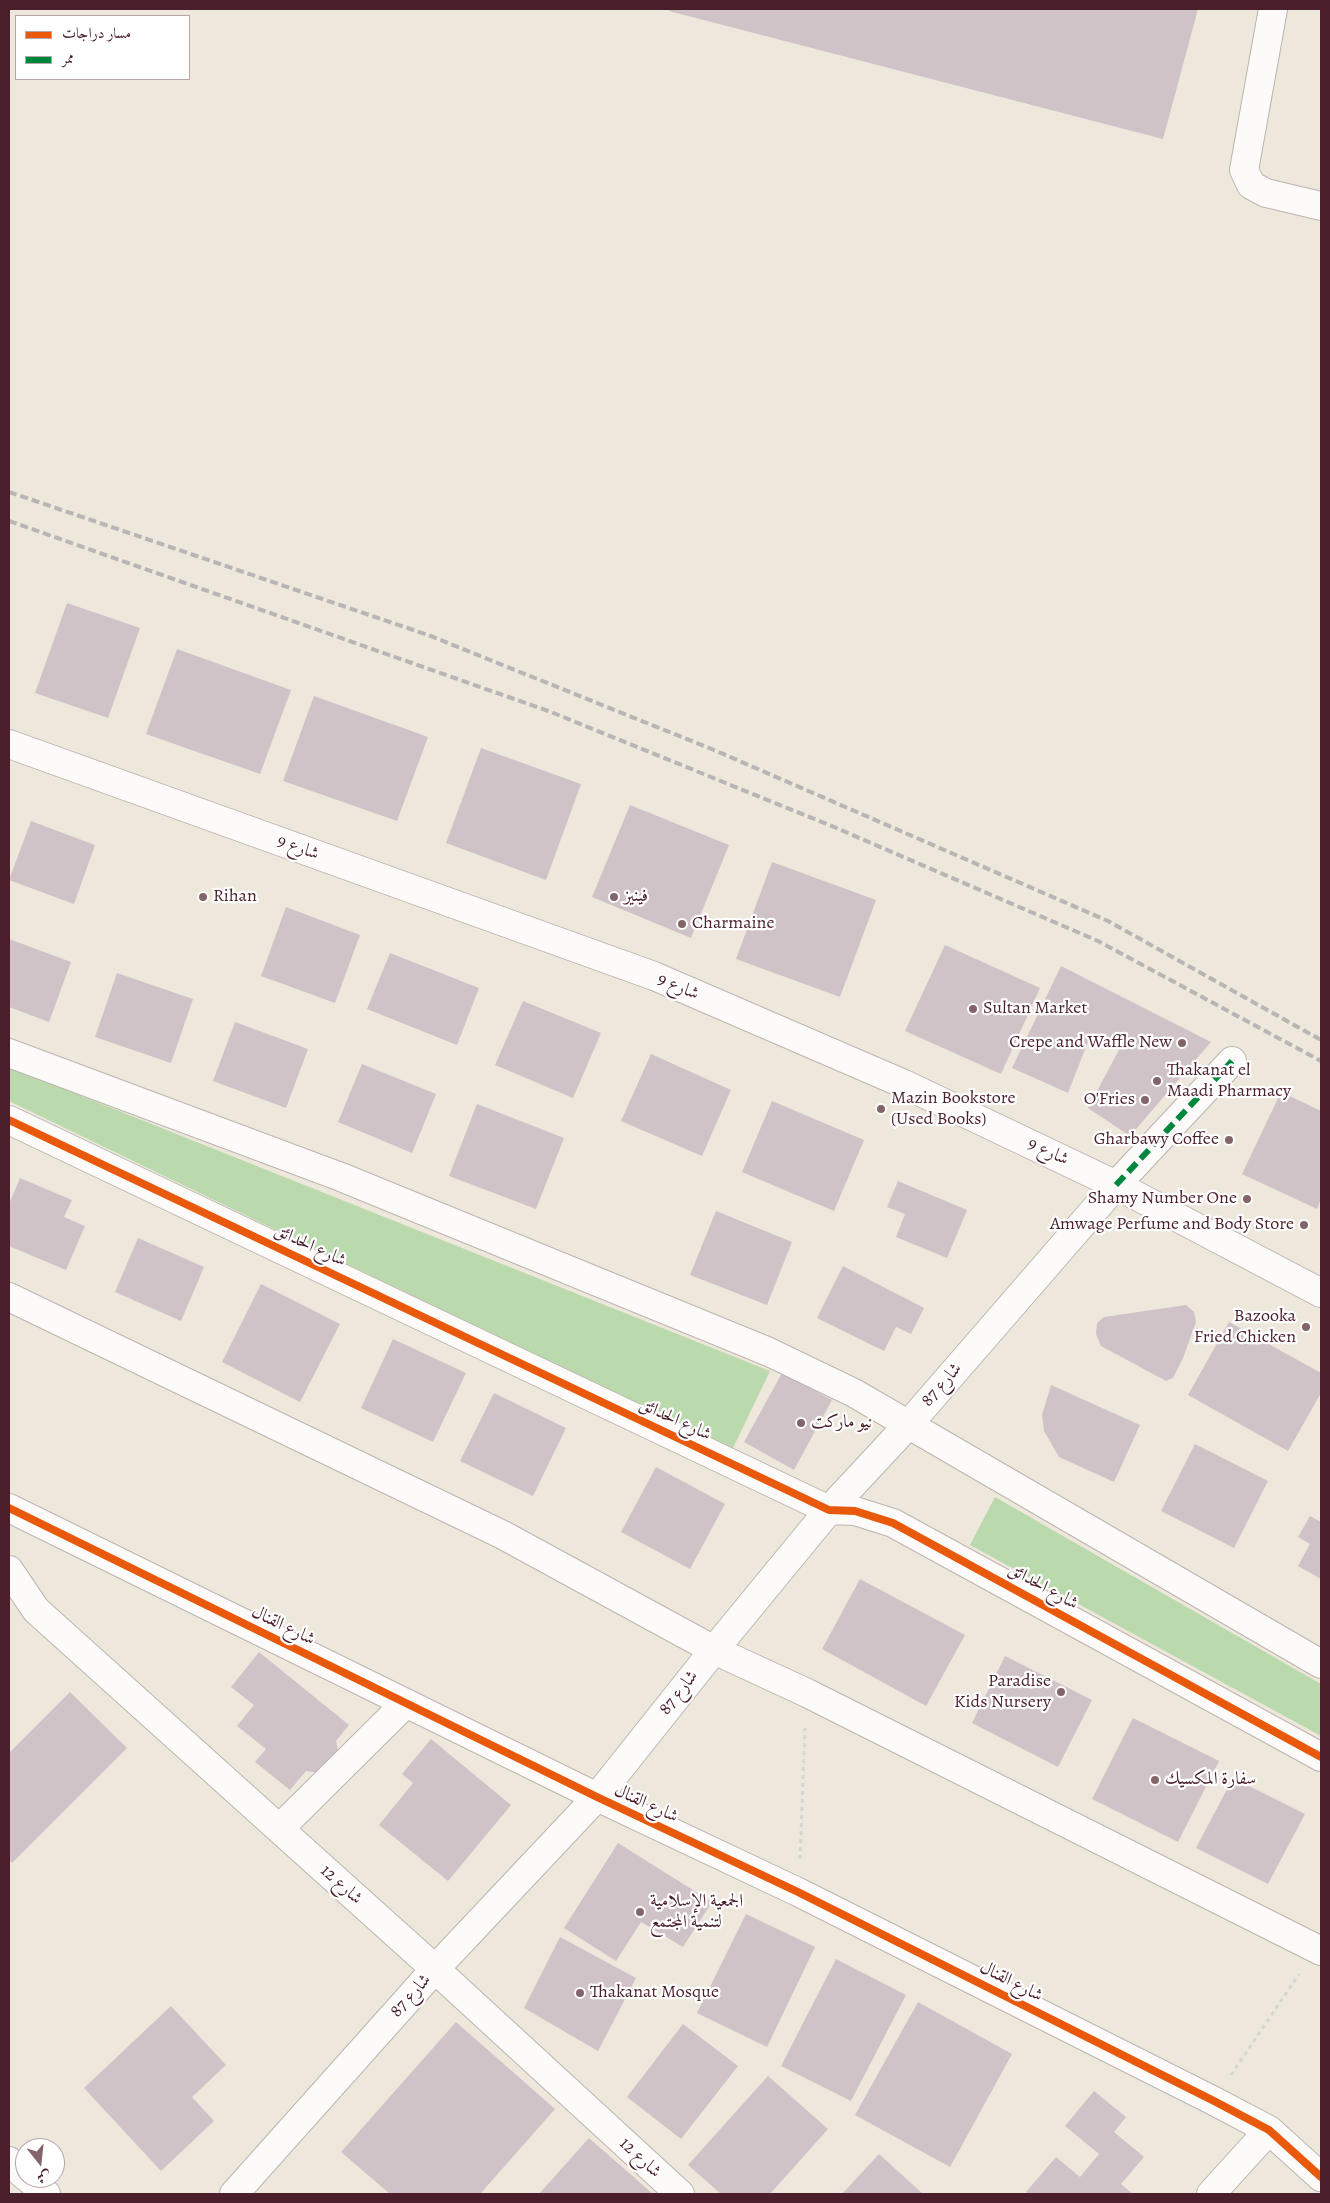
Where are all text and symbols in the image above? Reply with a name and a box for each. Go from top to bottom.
legend [15,15,190,80]
text: مسار دراجات [62,23,131,43]
text: ممر [62,48,74,68]
street label: شارع 9 [274,830,322,866]
place label: Rihan [213,886,257,908]
place label: فينيز [624,886,648,908]
marker: Rihan [197,891,209,903]
marker: فينيز [608,891,620,903]
place label: Charmaine [692,913,775,935]
marker: Charmaine [676,918,688,930]
street label: شارع 9 [654,969,702,1005]
place label: Sultan Market [983,998,1087,1020]
marker: Sultan Market [967,1003,979,1015]
place label: Crepe and Waffle New [1009,1032,1172,1054]
marker: Crepe and Waffle New [1176,1037,1188,1049]
place label: Thakanat el Maadi Pharmacy [1167,1060,1291,1102]
marker: Thakanat el Maadi Pharmacy [1151,1075,1163,1087]
place label: Mazin Bookstore (Used Books) [891,1088,1016,1130]
place label: O'Fries [1084,1089,1135,1111]
marker: O'Fries [1139,1094,1151,1106]
marker: Mazin Bookstore (Used Books) [875,1103,887,1115]
place label: Gharbawy Coffee [1094,1129,1219,1151]
street label: شارع 9 [1024,1133,1072,1171]
marker: Gharbawy Coffee [1223,1134,1235,1146]
place label: Shamy Number One [1088,1188,1237,1210]
marker: Shamy Number One [1241,1193,1253,1205]
place label: Amwage Perfume and Body Store [1050,1214,1294,1236]
marker: Amwage Perfume and Body Store [1298,1219,1310,1231]
street label: شارع الحدائق [271,1220,349,1272]
place label: Bazooka Fried Chicken [1194,1306,1296,1348]
marker: Bazooka Fried Chicken [1300,1321,1312,1333]
street label: شارع 87 [917,1359,967,1411]
street label: شارع الحدائق [636,1394,714,1446]
place label: نيو ماركت [811,1412,872,1434]
marker: نيو ماركت [795,1417,807,1429]
street label: شارع الحدائق [1004,1559,1082,1615]
street label: شارع القنال [248,1601,318,1651]
street label: شارع 87 [655,1666,703,1720]
place label: Paradise Kids Nursery [954,1671,1051,1714]
marker: Paradise Kids Nursery [1055,1686,1067,1698]
place label: سفارة المكسيك [1165,1769,1256,1791]
marker: سفارة المكسيك [1149,1774,1161,1786]
street label: شارع القنال [611,1780,681,1828]
street label: شارع 12 [315,1860,367,1910]
place label: الجمعية الإسلامية لتنمية المجتمع [650,1891,743,1934]
marker: الجمعية الإسلامية لتنمية المجتمع [634,1906,646,1918]
street label: شارع القنال [976,1957,1046,2007]
street label: شارع 87 [386,1970,436,2022]
place label: Thakanat Mosque [590,1982,719,2004]
marker: Thakanat Mosque [574,1987,586,1999]
street label: شارع 12 [615,2133,665,2183]
north arrow [15,2138,65,2188]
text: ش [35,2166,53,2188]

